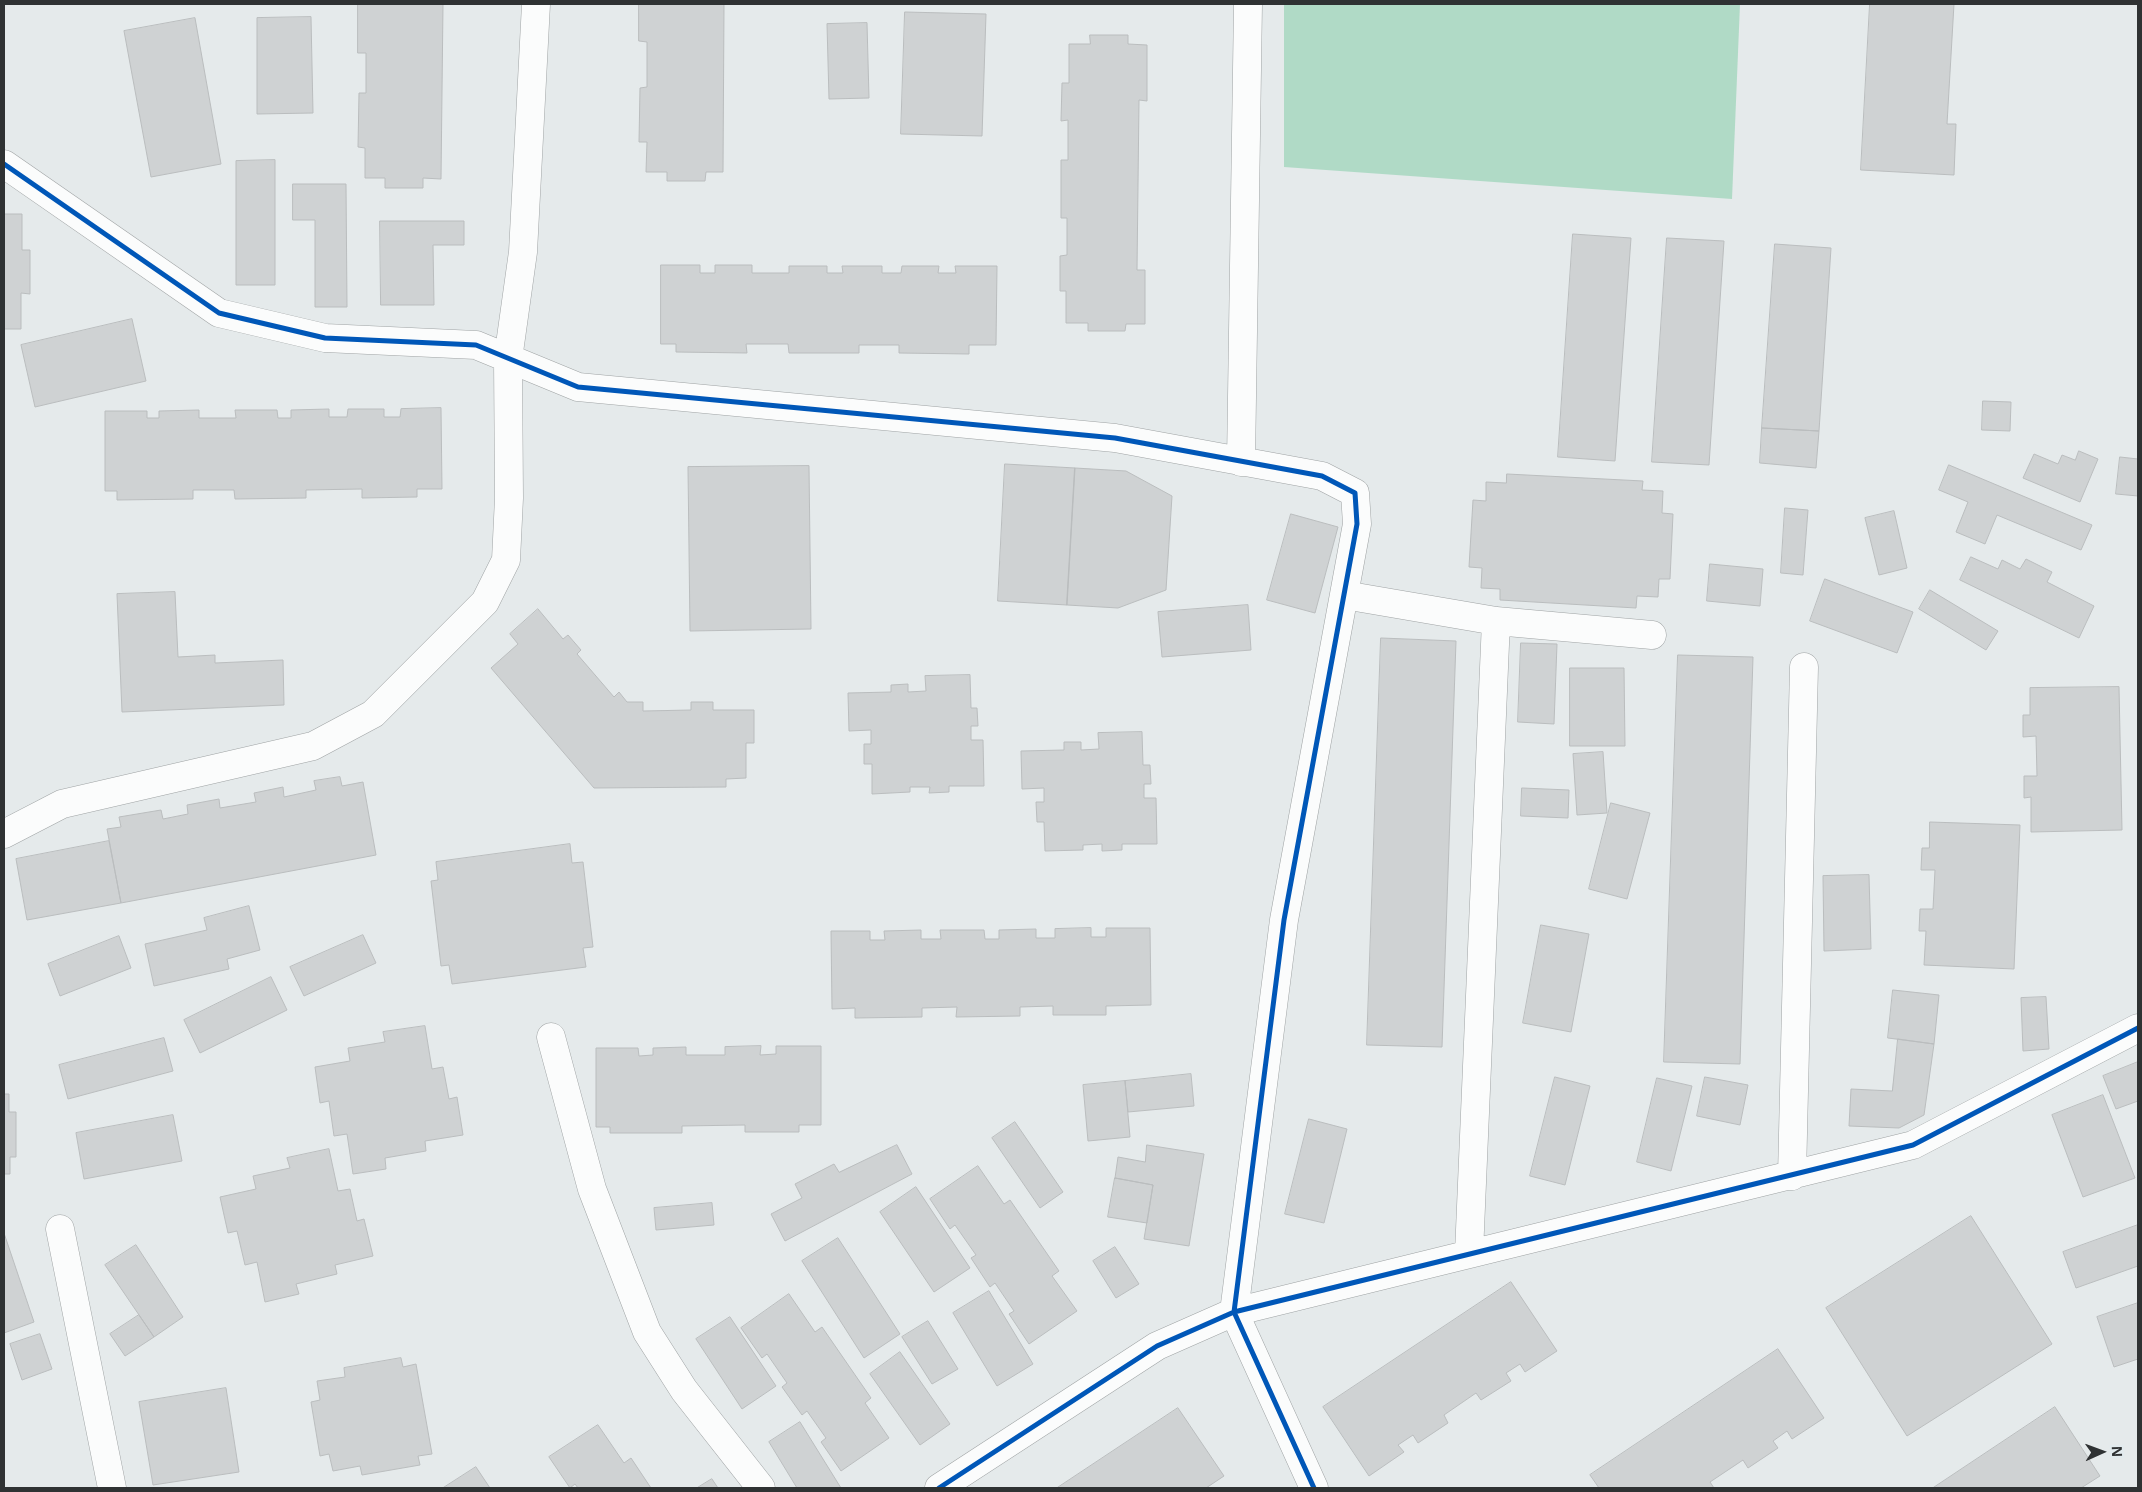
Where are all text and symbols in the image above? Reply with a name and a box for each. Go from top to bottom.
north arrow [2077,1427,2127,1477]
text: N [2108,1445,2127,1457]

